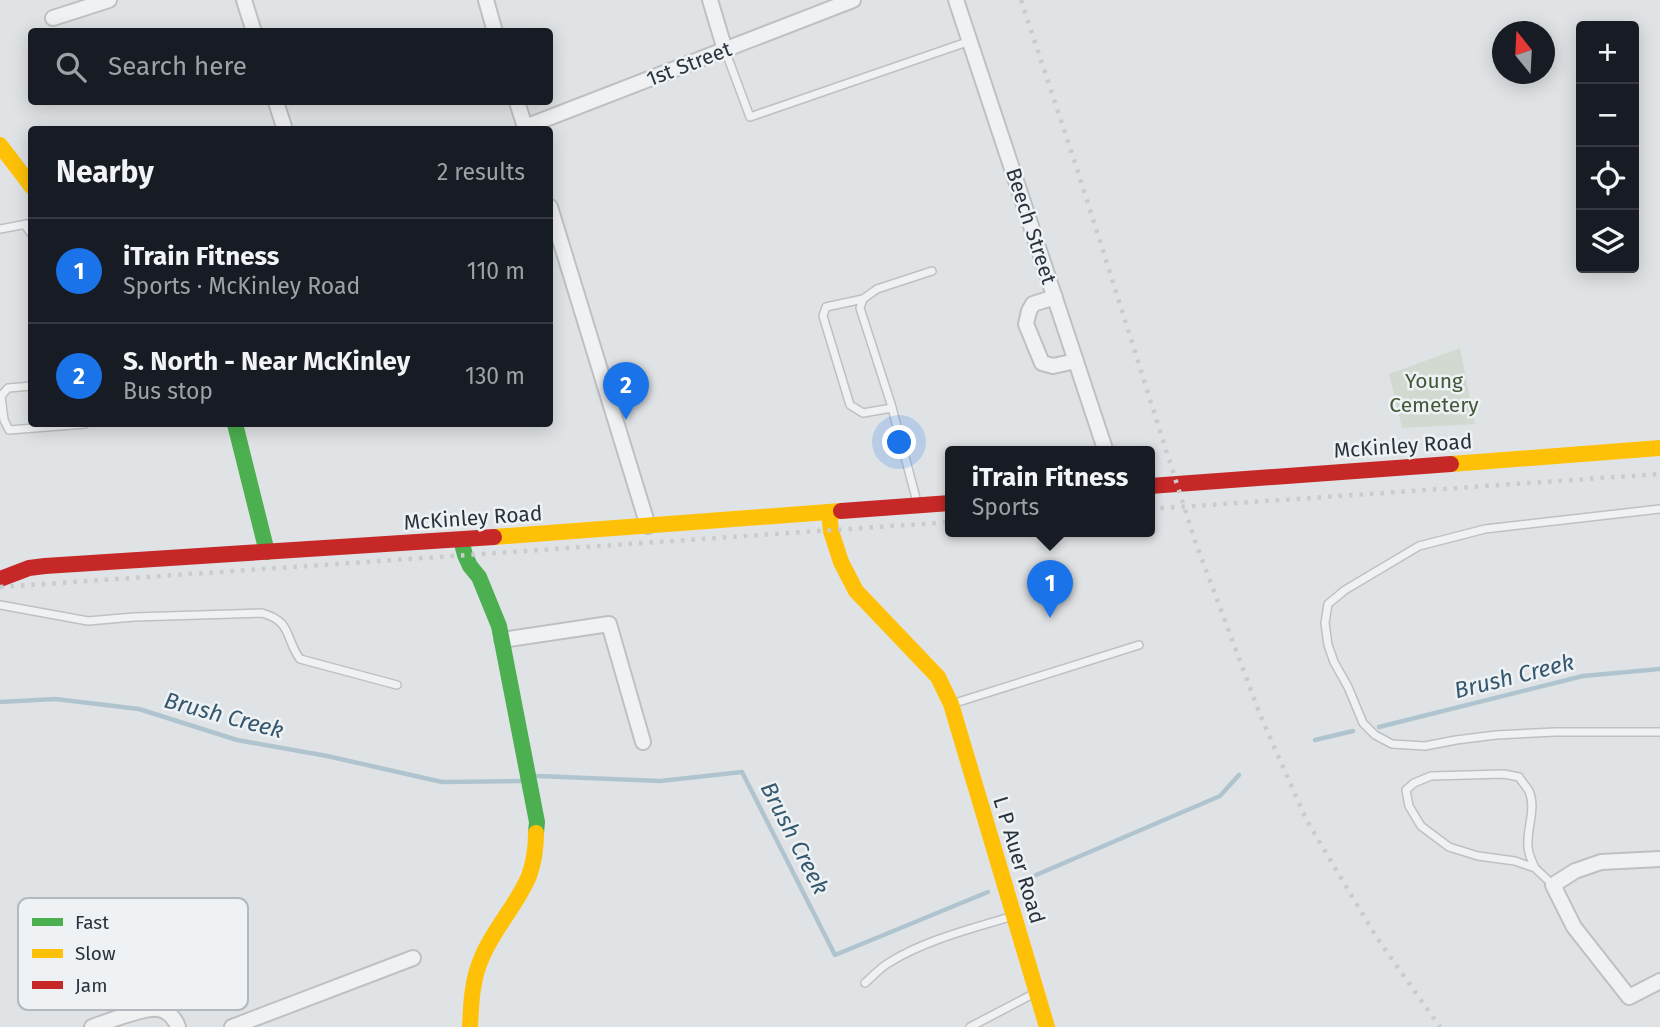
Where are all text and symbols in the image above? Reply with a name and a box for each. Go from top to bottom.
north arrow [1492,21,1555,84]
map controls [1576,21,1639,273]
button: + [1576,21,1639,84]
search box [28,28,553,105]
street label: 1st Street [643,36,736,92]
icon: search [52,48,90,86]
text: Search here [108,51,247,82]
button: − [1576,84,1639,147]
button: locate [1576,147,1639,210]
text: Nearby [56,154,154,190]
text: 2 results [437,158,525,186]
street label: Beech Street [1000,165,1062,288]
button: layers [1576,210,1639,273]
text: iTrain Fitness [123,241,279,272]
text: 1 [74,257,84,285]
text: 110 m [467,257,525,285]
text: Sports · McKinley Road [123,272,360,300]
text: S. North - Near McKinley [123,346,410,377]
text: 2 [73,362,85,390]
text: 130 m [465,362,525,390]
pin: 2 [603,362,649,420]
park label: Young Cemetery [1389,368,1479,418]
text: Bus stop [123,377,213,405]
your location [882,425,916,459]
street label: McKinley Road [1333,428,1473,464]
popup [945,446,1155,537]
text: iTrain Fitness [972,462,1128,493]
text: Sports [972,493,1039,521]
street label: McKinley Road [403,500,543,536]
pin: 1 [1027,560,1073,618]
water label: Brush Creek [1451,648,1577,704]
water label: Brush Creek [161,686,287,744]
water label: Brush Creek [755,777,835,899]
street label: L P Auer Road [987,793,1051,927]
legend [18,898,248,1010]
text: Fast [75,911,109,934]
text: Slow [75,942,116,965]
text: Jam [75,974,107,997]

